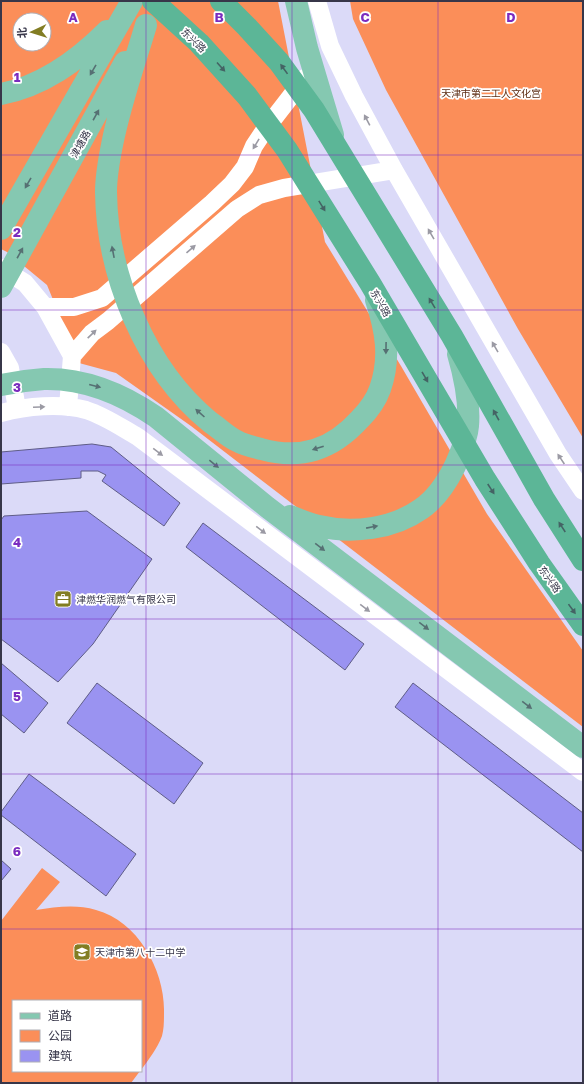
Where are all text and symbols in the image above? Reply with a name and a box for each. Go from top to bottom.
text: A [68,9,78,25]
text: B [214,9,224,25]
text: C [360,9,370,25]
text: D [506,9,516,25]
north arrow [12,12,52,52]
street label: 东兴路 [179,25,209,55]
text: 北 [15,27,28,39]
one-way arrow [217,62,226,73]
one-way arrow [89,64,96,76]
one-way arrow [280,64,288,75]
text: 1 [14,69,21,85]
park label: 天津市第二工人文化宫 [441,87,541,99]
one-way arrow [93,109,100,121]
one-way arrow [364,115,371,126]
street label: 津塘路 [67,128,93,160]
one-way arrow [252,138,259,150]
one-way arrow [24,177,31,188]
one-way arrow [318,201,326,211]
text: 2 [13,224,21,240]
one-way arrow [427,228,434,240]
one-way arrow [185,245,196,254]
one-way arrow [109,246,115,258]
one-way arrow [17,247,23,259]
street label: 东兴路 [368,287,394,319]
one-way arrow [428,297,435,309]
one-way arrow [87,329,97,339]
one-way arrow [492,341,499,353]
one-way arrow [383,342,389,355]
one-way arrow [422,371,429,383]
text: 3 [13,379,21,395]
one-way arrow [89,384,101,390]
one-way arrow [33,404,45,411]
one-way arrow [196,409,205,418]
one-way arrow [492,409,499,421]
one-way arrow [312,446,324,452]
one-way arrow [152,448,163,456]
one-way arrow [557,454,565,464]
one-way arrow [209,460,220,469]
one-way arrow [488,483,495,495]
one-way arrow [558,522,566,532]
one-way arrow [366,524,378,530]
one-way arrow [256,526,267,534]
text: 4 [13,534,21,550]
one-way arrow [315,543,326,551]
street label: 东兴路 [536,563,564,595]
office icon: 津燃华润燃气有限公司 [53,589,73,609]
place label: 津燃华润燃气有限公司 [76,593,176,605]
one-way arrow [568,603,576,614]
one-way arrow [360,604,371,612]
one-way arrow [418,622,429,630]
text: 5 [13,688,21,704]
one-way arrow [522,700,532,708]
text: 6 [13,843,21,859]
school or university icon: 天津市第八十二中学 [72,942,92,962]
place label: 天津市第八十二中学 [95,946,185,958]
legend [12,1000,142,1072]
text: 道路 [48,1008,72,1023]
text: 公园 [48,1028,72,1043]
text: 建筑 [48,1048,72,1063]

